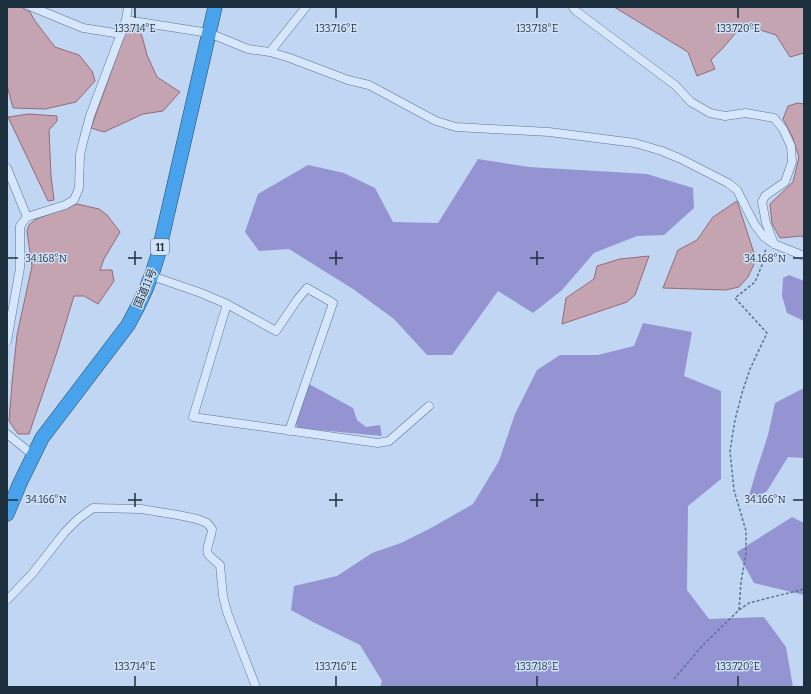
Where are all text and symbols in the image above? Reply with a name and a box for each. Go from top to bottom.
text: 133.714°E [114,23,156,35]
text: 133.716°E [315,23,357,35]
text: 133.718°E [516,23,558,35]
text: 133.720°E [716,23,760,35]
road number: 11 [151,239,169,255]
text: 34.168°N [25,253,67,265]
text: 34.168°N [744,253,786,265]
street label: 国道11号 [131,266,160,310]
text: 34.166°N [25,494,67,506]
text: 34.166°N [744,494,786,506]
text: 133.714°E [114,661,156,673]
text: 133.716°E [315,661,357,673]
text: 133.718°E [516,661,558,673]
text: 133.720°E [716,661,760,673]

